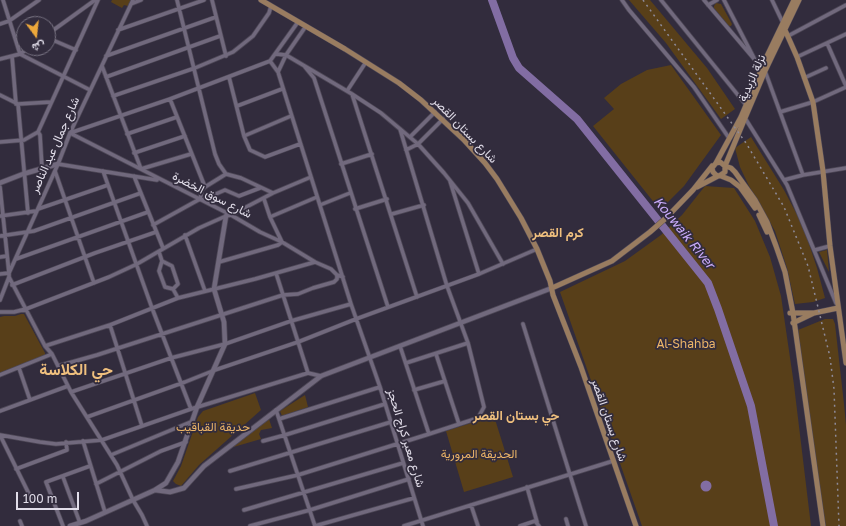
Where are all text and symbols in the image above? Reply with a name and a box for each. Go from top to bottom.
north arrow [16,16,56,56]
text: ش [31,39,47,55]
street label: نزلة الزبدية [735,52,769,104]
street label: شارع بستان القصر [430,94,500,166]
street label: شارع جمال عبد الناصر [27,95,83,195]
street label: شارع سوق الخضرة [170,169,254,221]
water label: Kouwaik River [650,194,718,272]
district label: كرم القصر [532,225,584,241]
park label: Al-Shahba [656,337,716,351]
district label: حي الكلاسة [39,360,113,380]
street label: شارع بستان القصر [588,377,630,463]
street label: شارع معبر كراج الحجز [384,387,428,489]
district label: حي بستان القصر [473,408,559,424]
park label: حديقة القباقيب [176,420,250,434]
park label: الحديقة المرورية [441,447,517,461]
scale bar [18,484,81,510]
text: 100 m [23,491,57,506]

